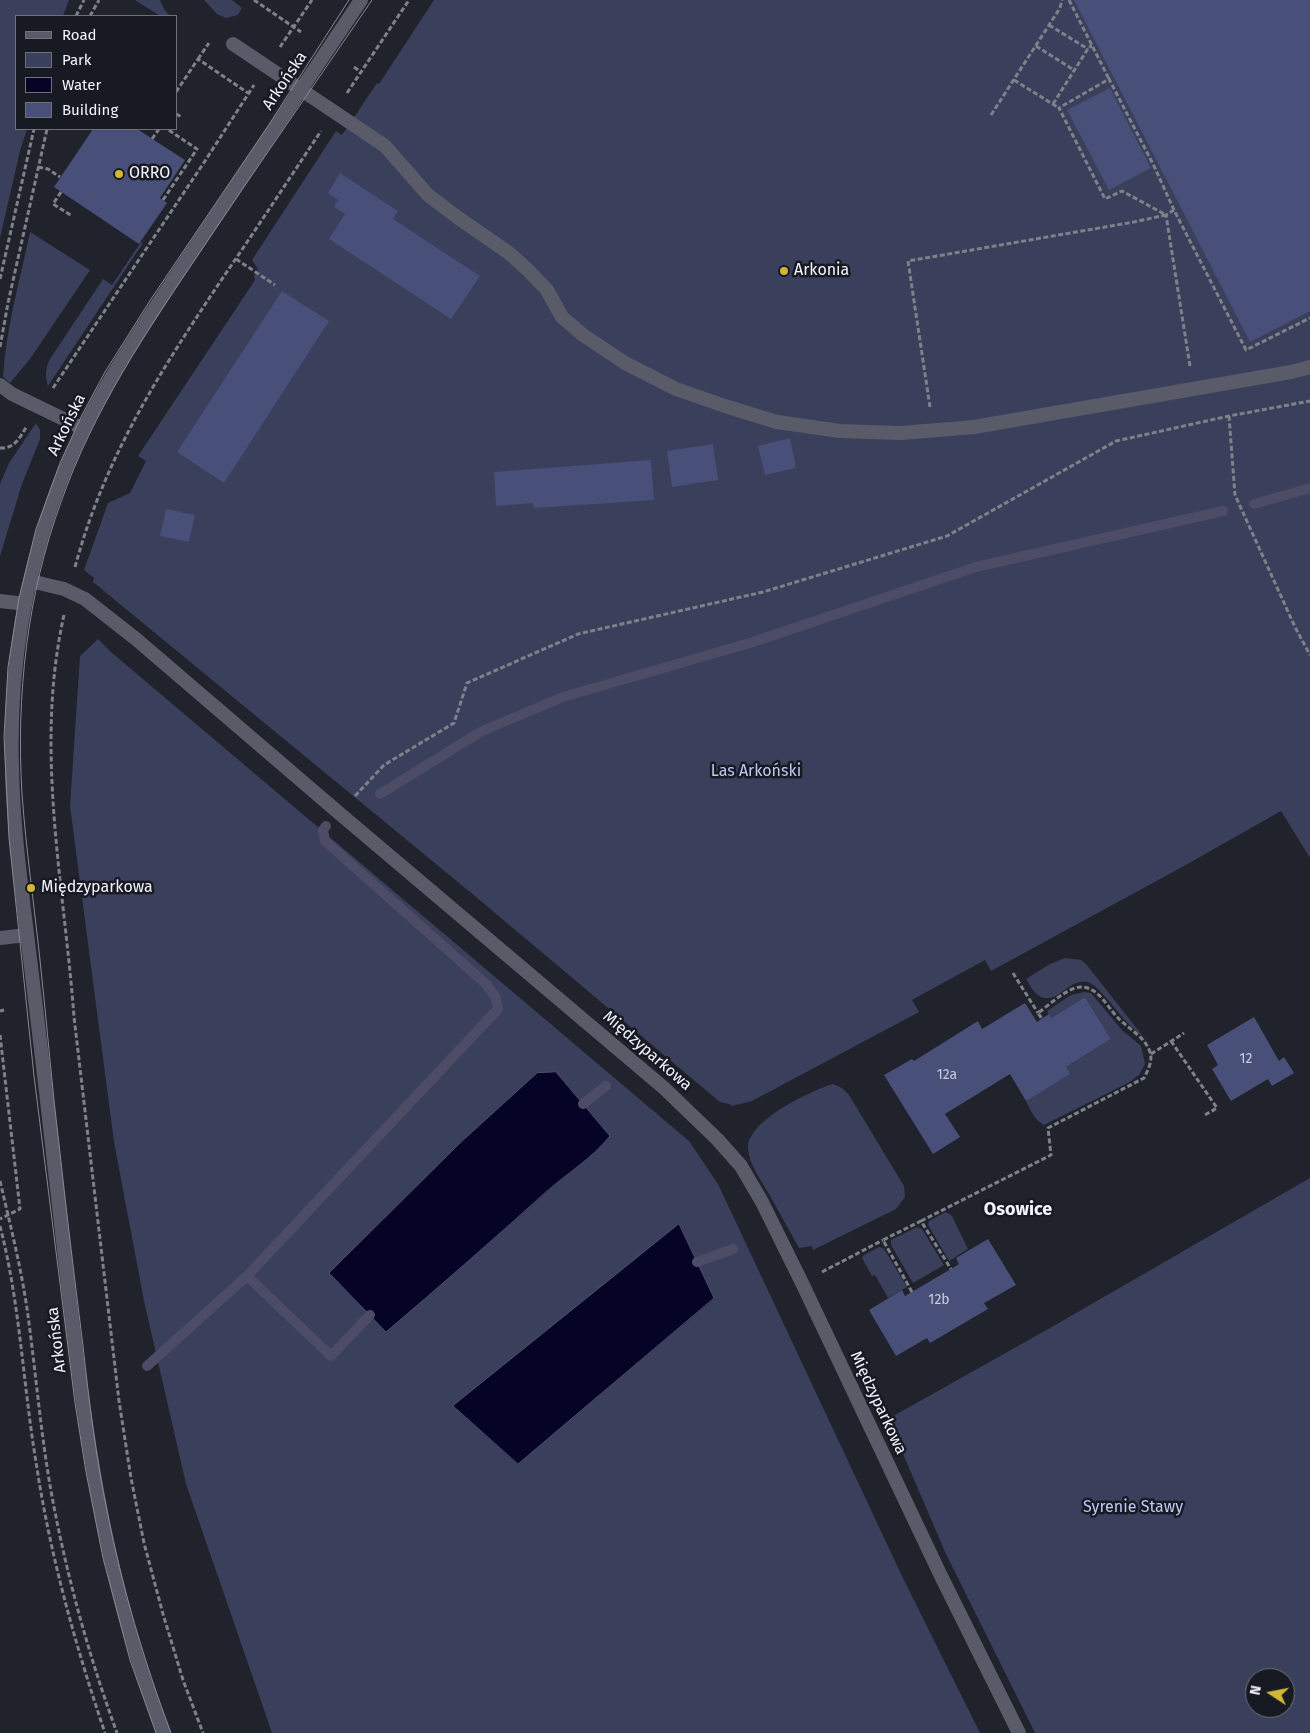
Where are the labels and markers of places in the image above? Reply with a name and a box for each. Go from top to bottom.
place label: ORRO [129,164,170,184]
marker: ORRO [113,168,125,180]
place label: Arkonia [794,261,849,281]
marker: Arkonia [778,265,790,277]
place label: Międzyparkowa [41,878,153,898]
marker: Międzyparkowa [25,882,37,894]

